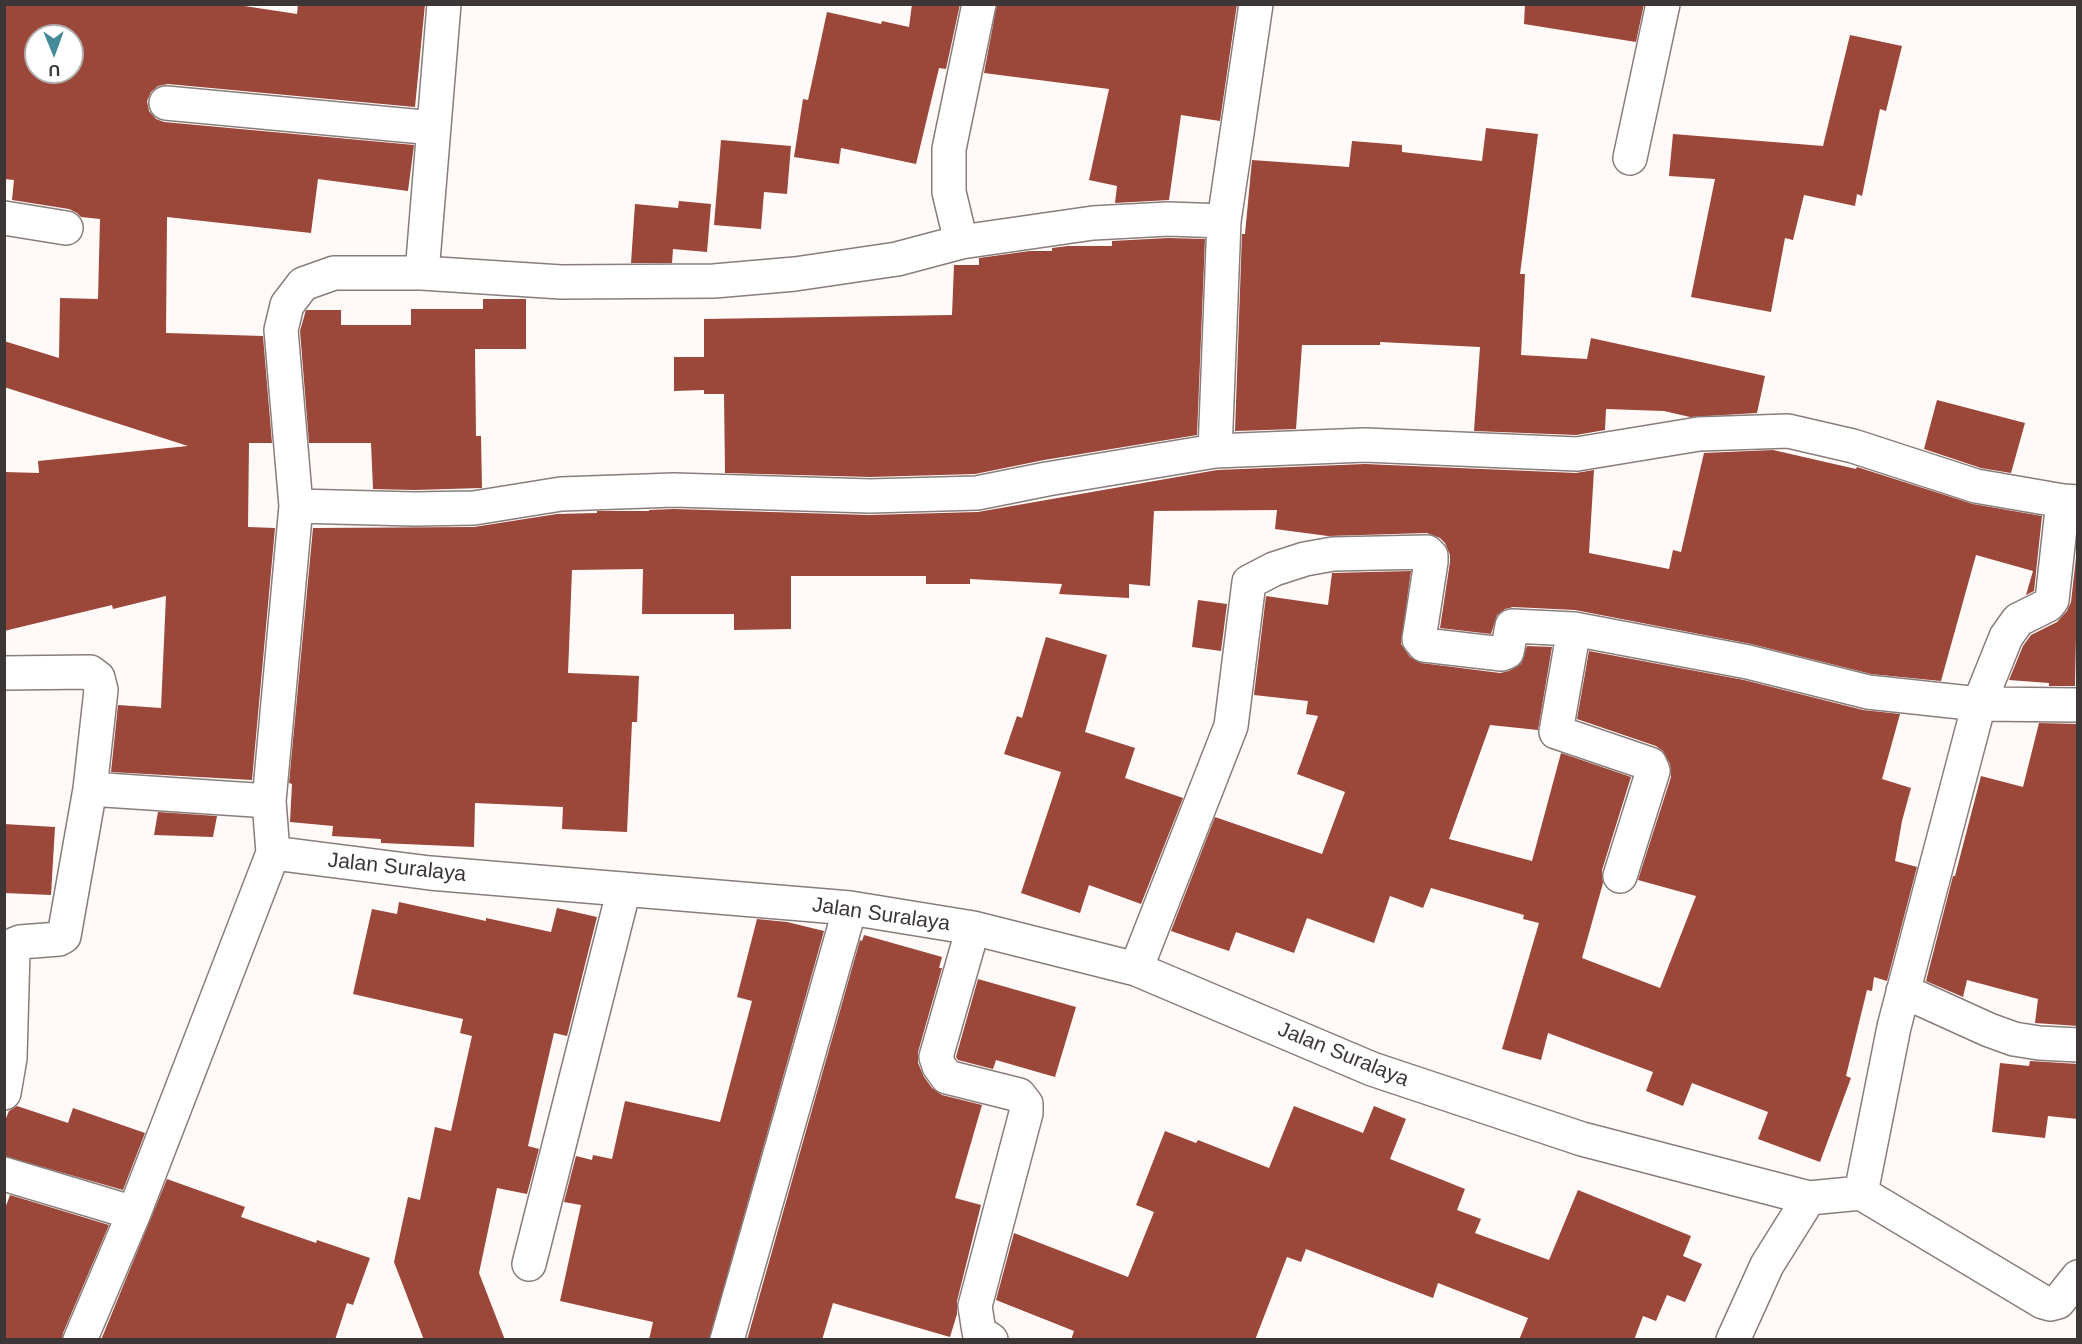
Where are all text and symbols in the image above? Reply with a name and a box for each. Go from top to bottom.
north arrow [24,24,84,84]
text: U [48,62,60,79]
street label: Jalan Suralaya [327,848,467,888]
street label: Jalan Suralaya [810,893,952,937]
street label: Jalan Suralaya [1274,1017,1412,1093]

